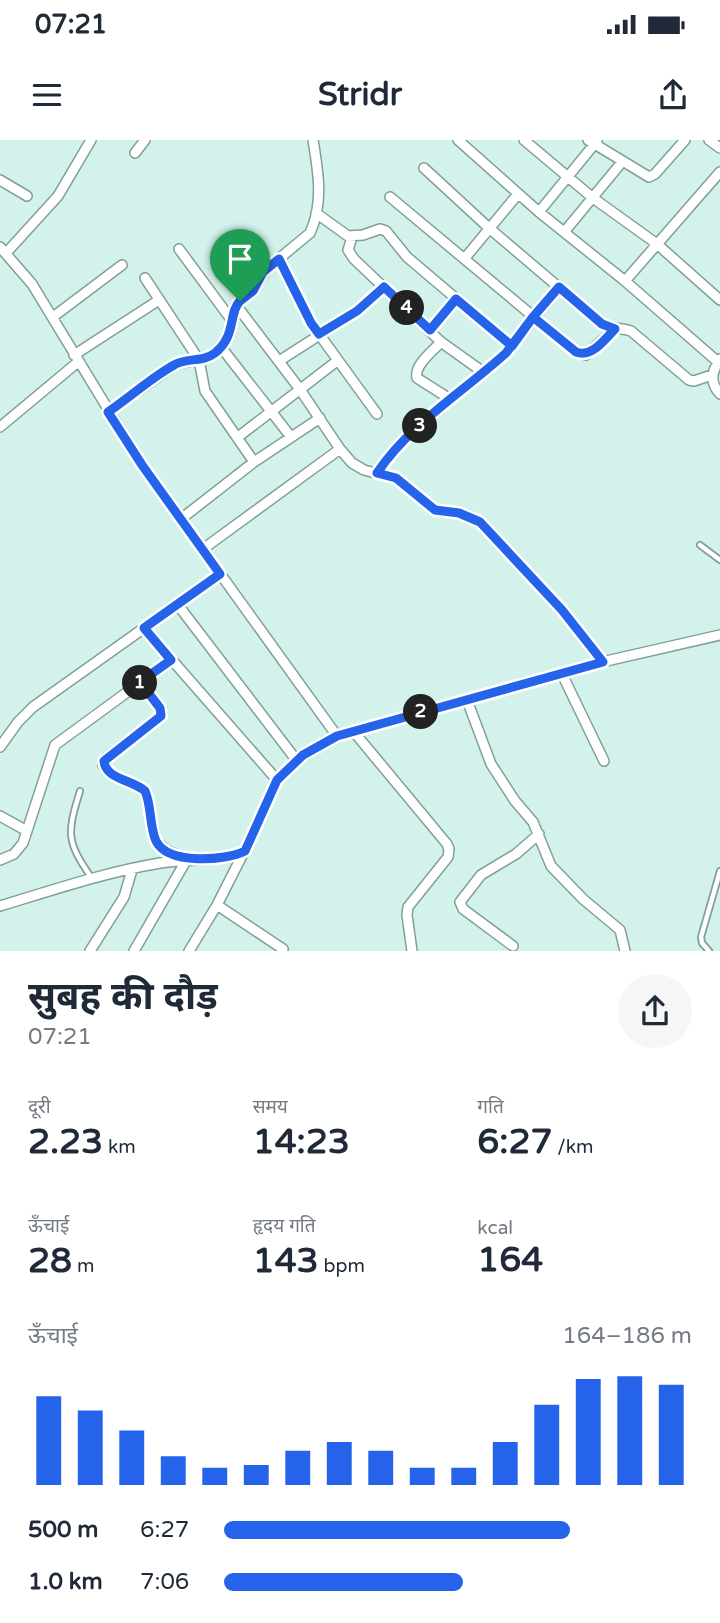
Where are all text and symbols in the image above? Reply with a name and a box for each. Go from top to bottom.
text: 07:21 [35,9,107,40]
icon: menu [28,76,66,114]
text: Stridr [318,76,402,114]
icon: share [654,76,692,114]
pin [210,229,270,301]
icon: arrive [221,240,259,278]
pin: 4 [390,290,424,326]
text: 4 [401,296,412,318]
pin: 3 [402,408,438,444]
text: 3 [414,414,425,436]
pin: 1 [122,666,158,700]
text: 1 [134,671,145,693]
pin: 2 [404,694,438,730]
text: 2 [415,700,426,722]
text: सुबह की दौड़ [28,974,218,1020]
button: share [618,974,692,1048]
text: 07:21 [28,1023,92,1051]
text: दूरी [28,1096,51,1118]
text: समय [253,1096,288,1118]
text: गति [477,1096,504,1118]
text: 2.23 [28,1121,103,1163]
text: 14:23 [253,1121,350,1163]
text: 6:27 [477,1121,552,1163]
text: km [103,1136,136,1158]
text: /km [552,1136,594,1158]
text: ऊँचाई [28,1215,69,1237]
text: हृदय गति [253,1215,316,1237]
text: kcal [477,1217,513,1239]
text: 164 [477,1239,543,1281]
text: 28 [28,1240,72,1282]
text: 143 [253,1240,319,1282]
text: m [72,1255,94,1277]
text: bpm [319,1255,365,1277]
text: ऊँचाई [28,1322,78,1350]
text: 164–186 m [562,1322,692,1350]
text: 500 m [28,1516,98,1544]
text: 6:27 [140,1516,189,1544]
text: 1.0 km [28,1568,103,1596]
text: 7:06 [140,1568,189,1596]

